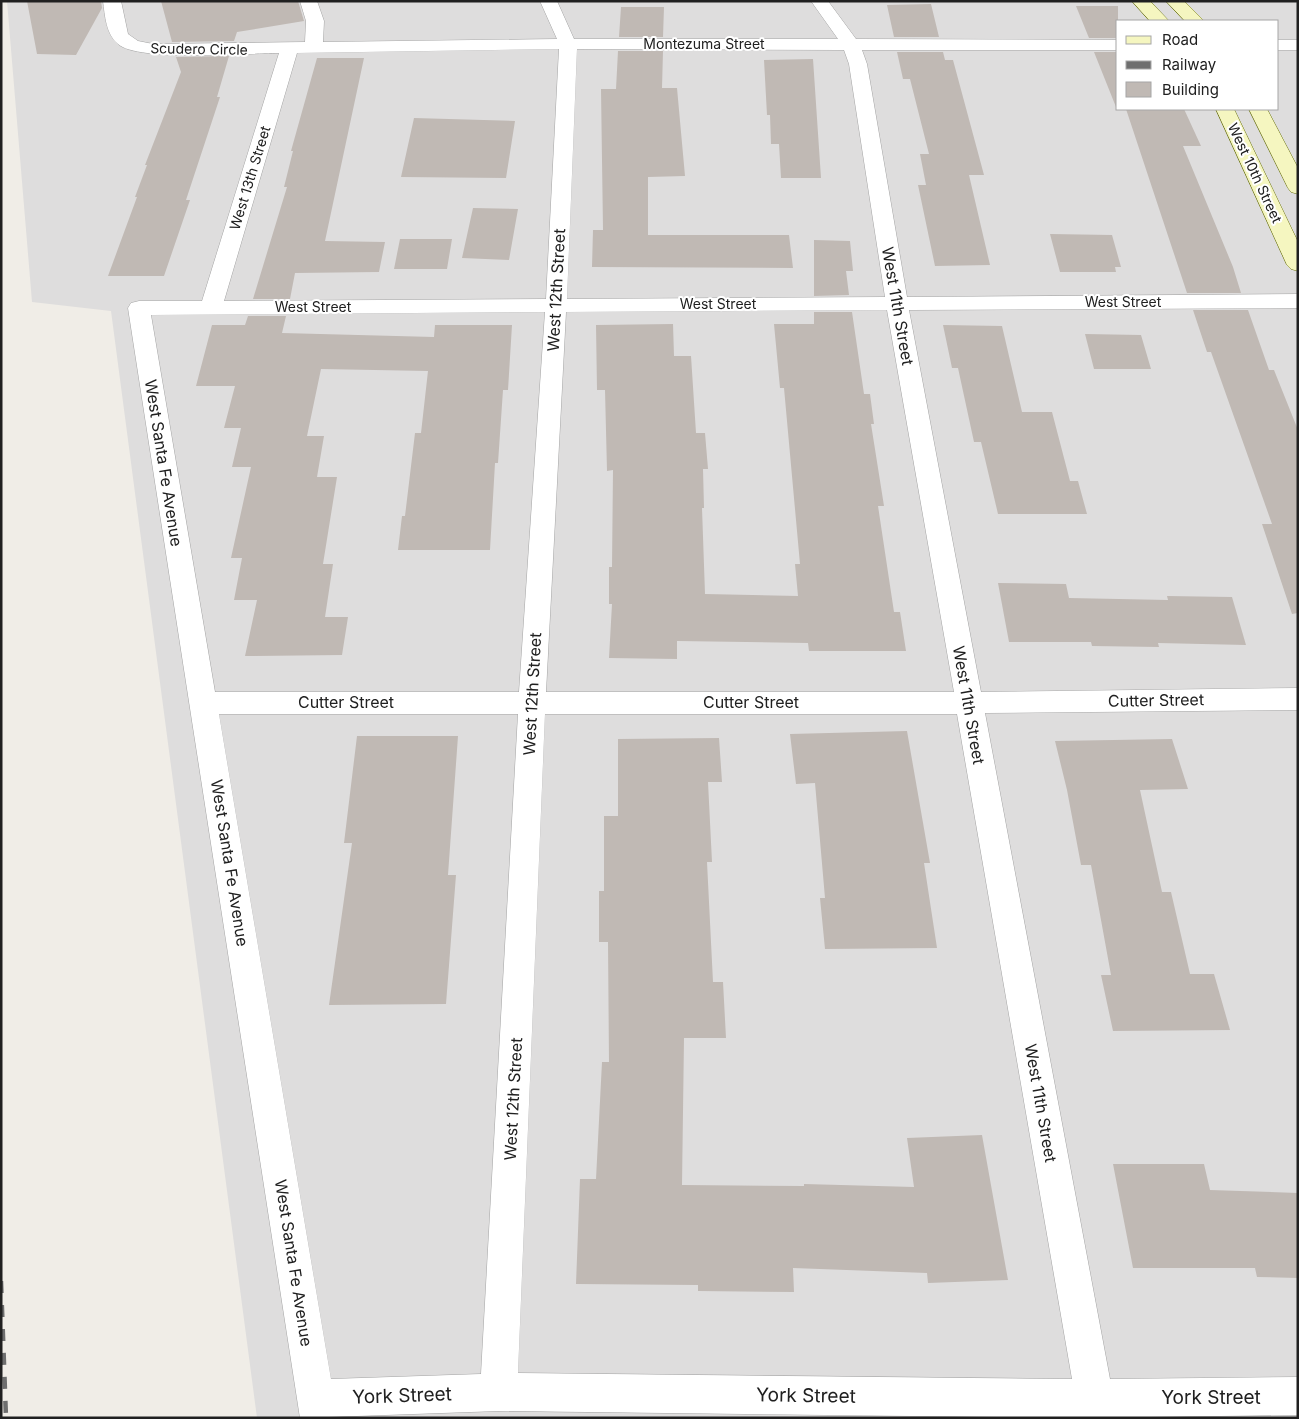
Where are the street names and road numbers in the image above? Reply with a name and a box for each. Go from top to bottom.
street label: Montezuma Street [643,35,765,52]
street label: Scudero Circle [150,39,248,58]
street label: West 10th Street [1225,120,1286,226]
street label: West 13th Street [226,123,274,232]
street label: West 12th Street [543,228,569,352]
street label: West 11th Street [878,245,918,367]
street label: West Street [1085,293,1162,310]
street label: West Street [680,295,757,312]
street label: West Street [275,298,352,315]
street label: West Santa Fe Avenue [141,378,187,548]
street label: West 12th Street [519,632,545,756]
street label: West 11th Street [949,644,989,766]
street label: Cutter Street [1108,689,1204,711]
street label: Cutter Street [298,692,394,712]
street label: Cutter Street [703,692,799,712]
street label: West Santa Fe Avenue [207,778,253,948]
street label: West 12th Street [500,1037,526,1161]
street label: West 11th Street [1021,1042,1061,1164]
street label: West Santa Fe Avenue [271,1178,317,1348]
street label: York Street [352,1382,452,1409]
street label: York Street [756,1383,856,1408]
street label: York Street [1161,1386,1261,1409]

